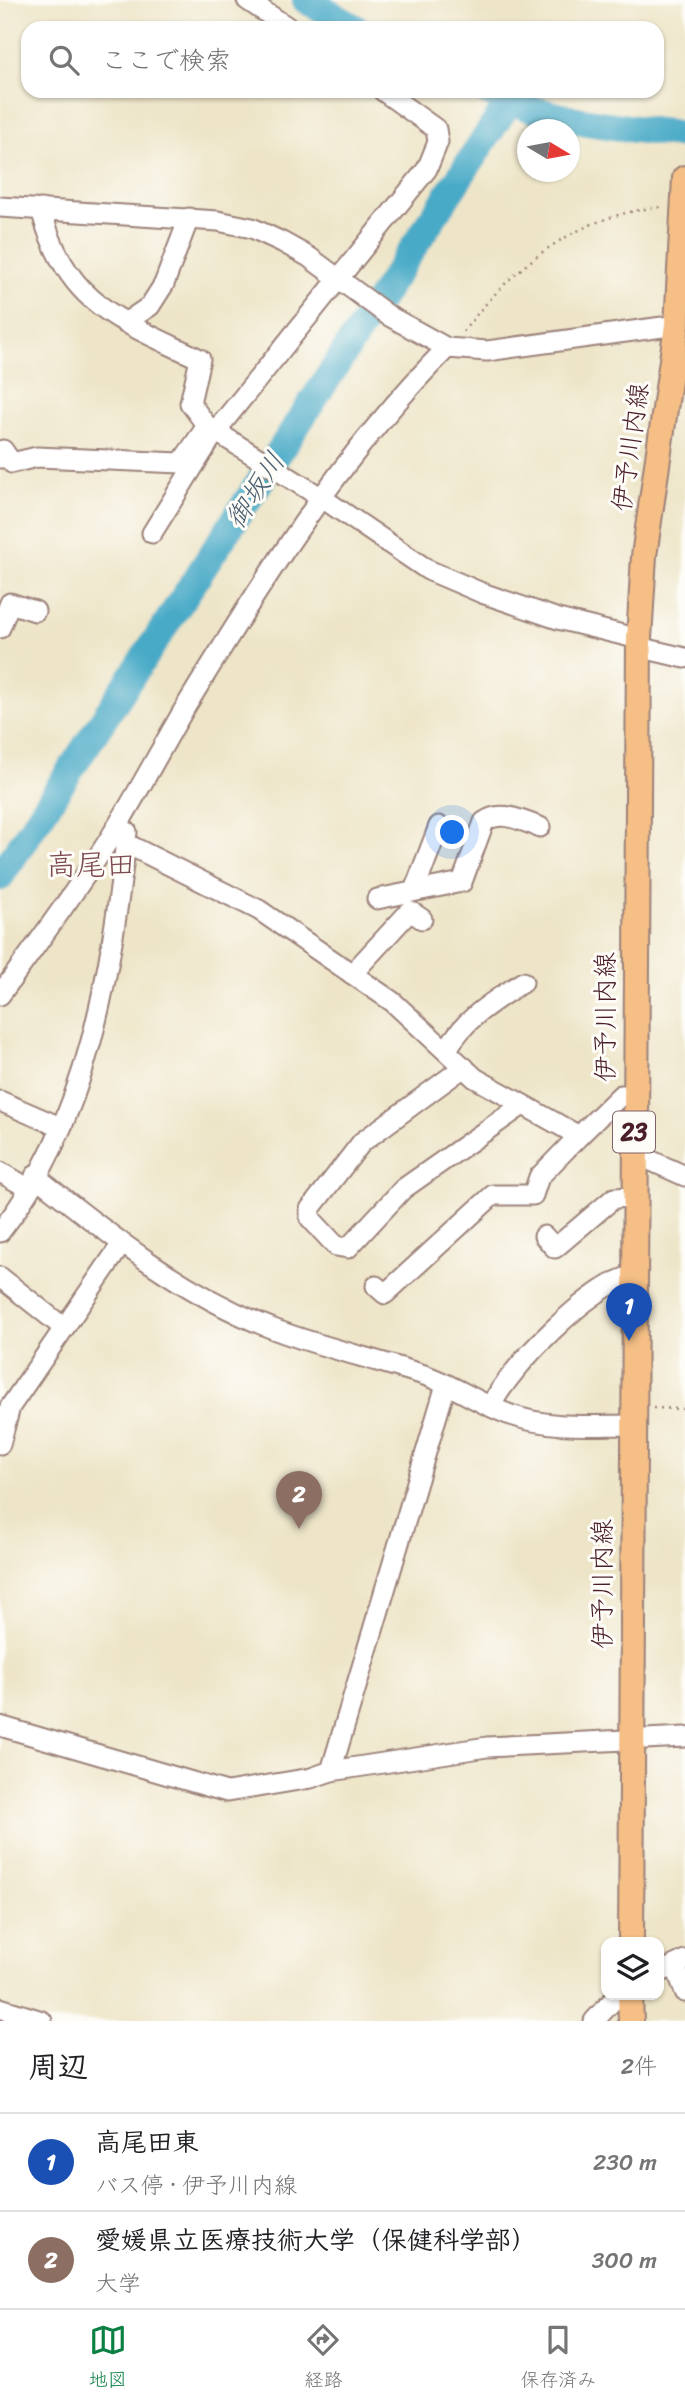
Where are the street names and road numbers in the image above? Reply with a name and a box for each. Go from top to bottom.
street label: 伊予川内線 [598,379,662,515]
street label: 伊予川内線 [582,952,628,1082]
road number: 23 [613,1112,655,1152]
street label: 伊予川内線 [579,1519,625,1649]

